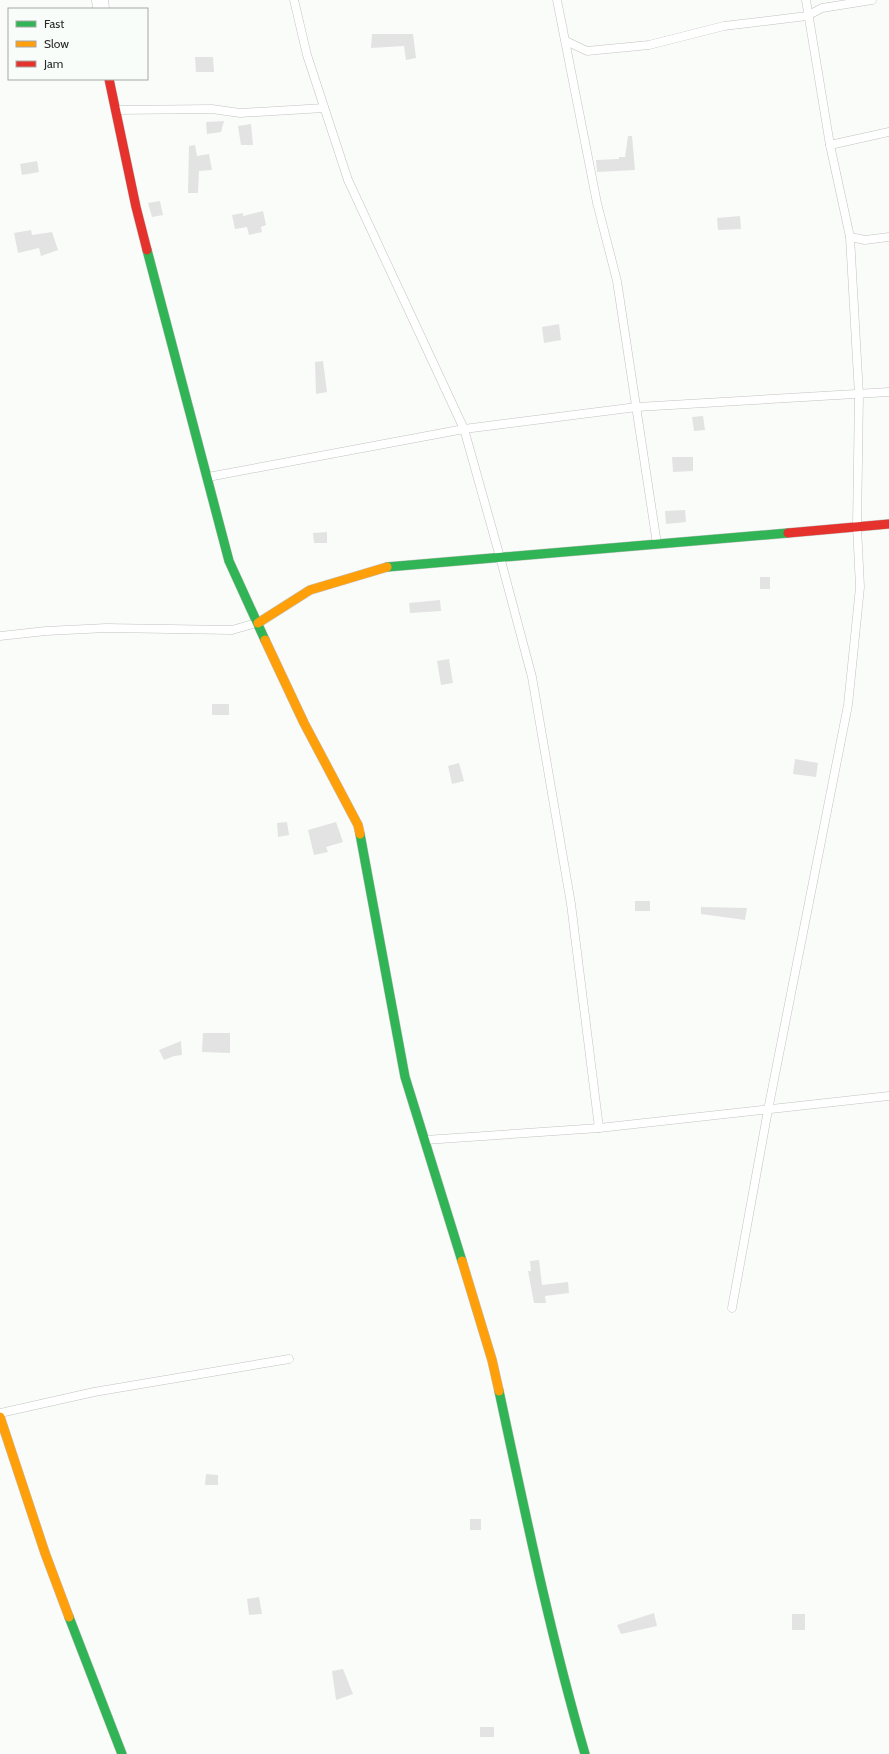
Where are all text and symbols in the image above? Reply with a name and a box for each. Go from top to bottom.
legend [8,8,148,80]
text: Fast [44,16,64,31]
text: Slow [44,36,69,51]
text: Jam [43,56,63,71]

